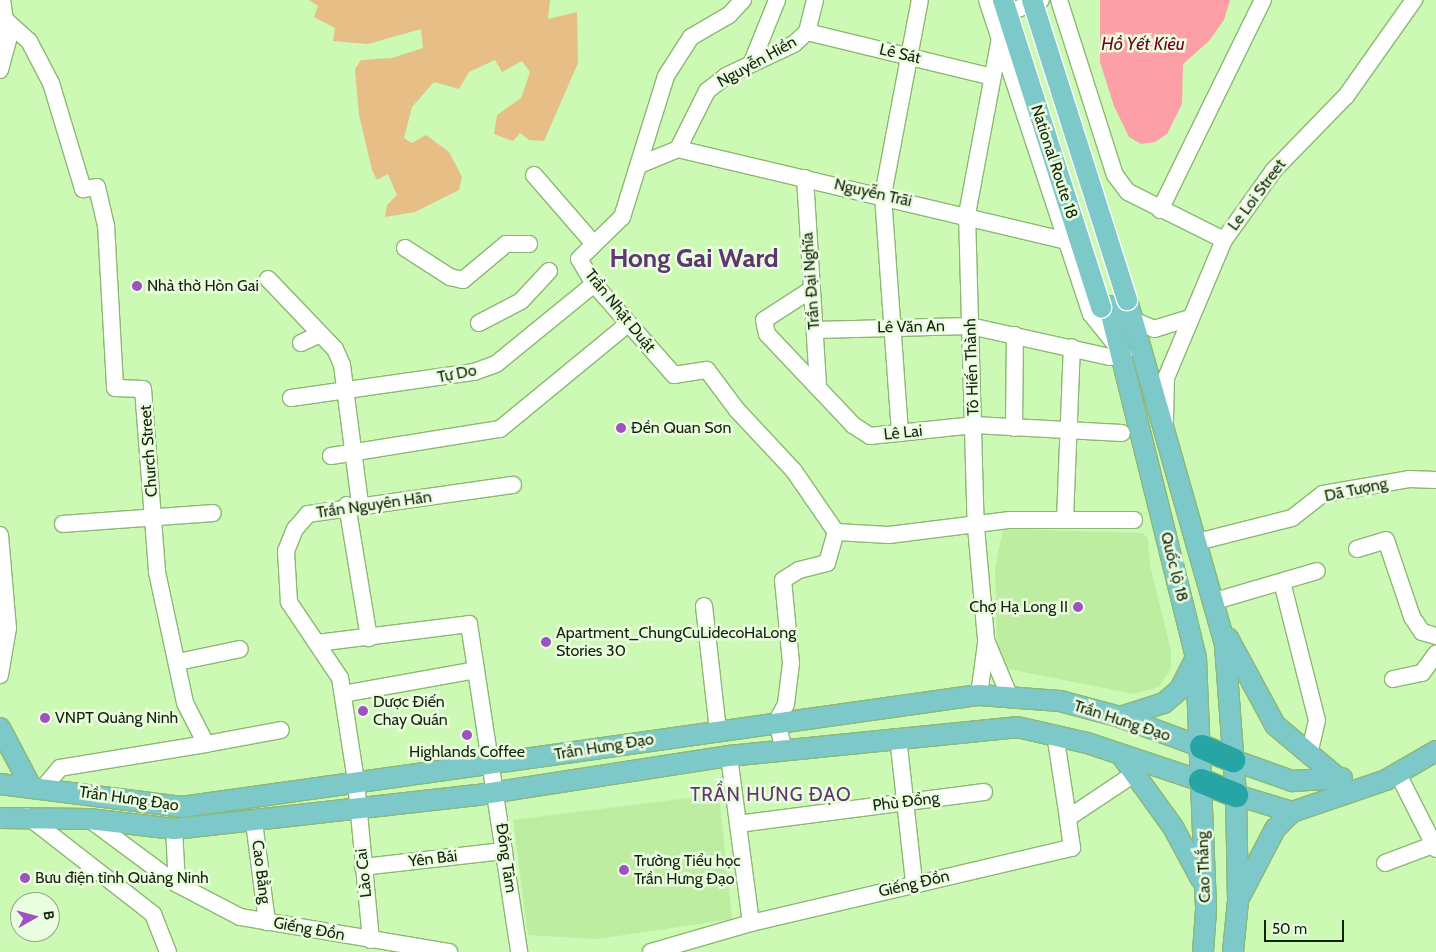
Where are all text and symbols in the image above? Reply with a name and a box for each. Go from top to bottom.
street label: Nguyễn Hiền [714,32,800,92]
water label: Hồ Yết Kiêu [1101,33,1185,55]
street label: Lê Sát [877,40,923,68]
street label: National Route 18 [1027,103,1081,221]
street label: Le Loi Street [1224,156,1290,234]
street label: Nguyễn Trãi [832,175,914,211]
street label: Trần Đại Nghĩa [798,232,824,330]
district label: Hong Gai Ward [609,243,779,275]
street label: Trần Nhật Duật [581,266,659,356]
place label: Nhà thờ Hòn Gai [147,276,259,296]
marker: Nhà thờ Hòn Gai [131,280,143,292]
street label: Lê Văn An [877,317,945,337]
street label: Tô Hiến Thành [961,318,983,416]
street label: Tự Do [436,361,478,387]
street label: Church Street [136,404,162,498]
place label: Đền Quan Sơn [631,418,731,438]
street label: Lê Lai [883,421,923,445]
marker: Đền Quan Sơn [615,422,627,434]
street label: Dã Tượng [1323,474,1389,506]
street label: Trần Nguyên Hãn [315,487,433,523]
street label: Quốc lộ 18 [1156,530,1192,604]
place label: Chợ Hạ Long II [969,597,1068,617]
marker: Chợ Hạ Long II [1072,601,1084,613]
place label: Apartment_ChungCuLidecoHaLong Stories 30 [556,623,796,661]
marker: Apartment_ChungCuLidecoHaLong Stories 30 [540,636,552,648]
place label: Dược Điến Chay Quán [373,692,448,730]
street label: Trần Hưng Đạo [1071,696,1173,746]
marker: Dược Điến Chay Quán [357,705,369,717]
place label: VNPT Quảng Ninh [55,708,178,728]
marker: VNPT Quảng Ninh [39,712,51,724]
marker: Highlands Coffee [461,729,473,741]
street label: Trần Hưng Đạo [553,730,655,764]
place label: Highlands Coffee [409,742,525,762]
street label: Trần Hưng Đạo [78,783,180,815]
district label: TRẦN HƯNG ĐẠO [689,784,853,806]
street label: Phù Đổng [872,788,940,816]
street label: Đồng Tâm [492,822,520,894]
street label: Cao Thắng [1193,831,1215,903]
street label: Cao Bằng [248,839,274,905]
street label: Yên Bái [407,846,459,872]
street label: Lào Cai [352,848,376,898]
place label: Trường Tiểu học Trần Hưng Đạo [634,851,741,889]
marker: Trường Tiểu học Trần Hưng Đạo [618,864,630,876]
street label: Giếng Đồn [877,867,951,901]
place label: Bưu điện tỉnh Quảng Ninh [35,868,209,888]
marker: Bưu điện tỉnh Quảng Ninh [19,872,31,884]
north arrow [10,892,60,942]
text: B [39,910,58,921]
scale bar [1266,910,1346,942]
street label: Giếng Đồn [272,913,346,945]
text: 50 m [1272,920,1307,938]

